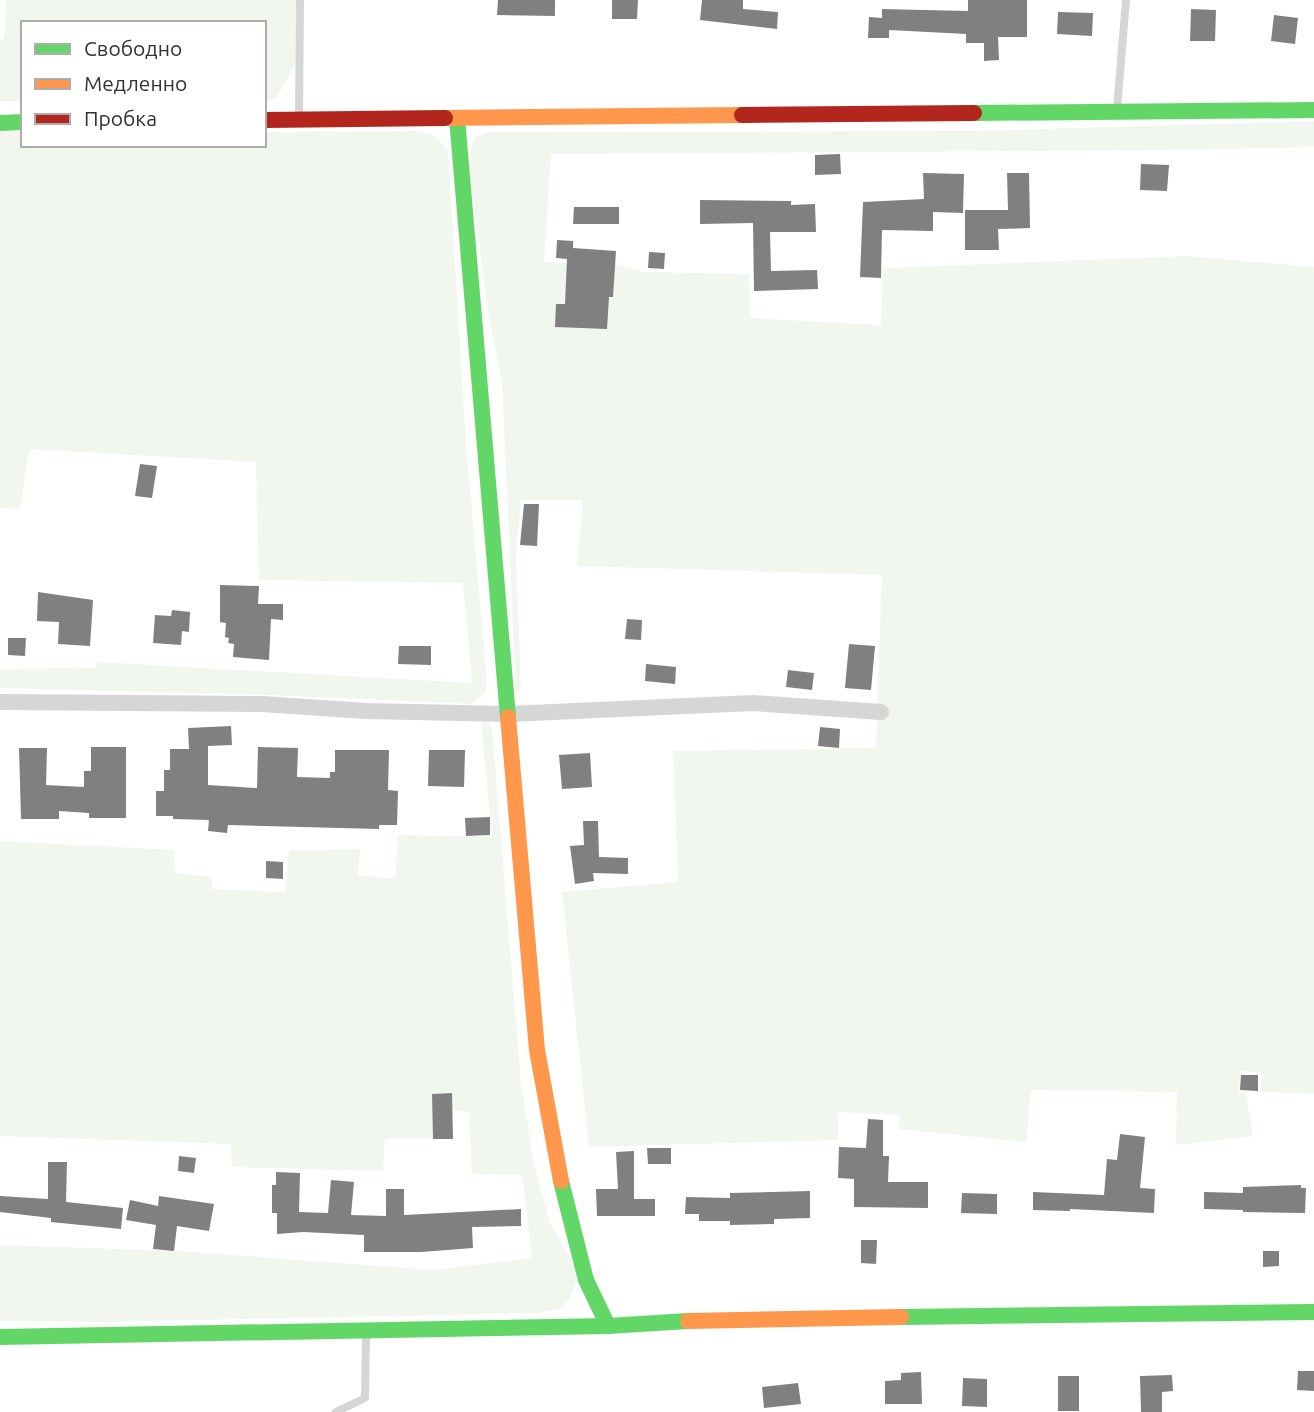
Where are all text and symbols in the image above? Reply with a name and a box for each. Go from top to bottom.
legend [21,21,266,147]
text: Свободно [84,36,182,60]
text: Медленно [84,71,187,95]
text: Пробка [84,106,157,130]

